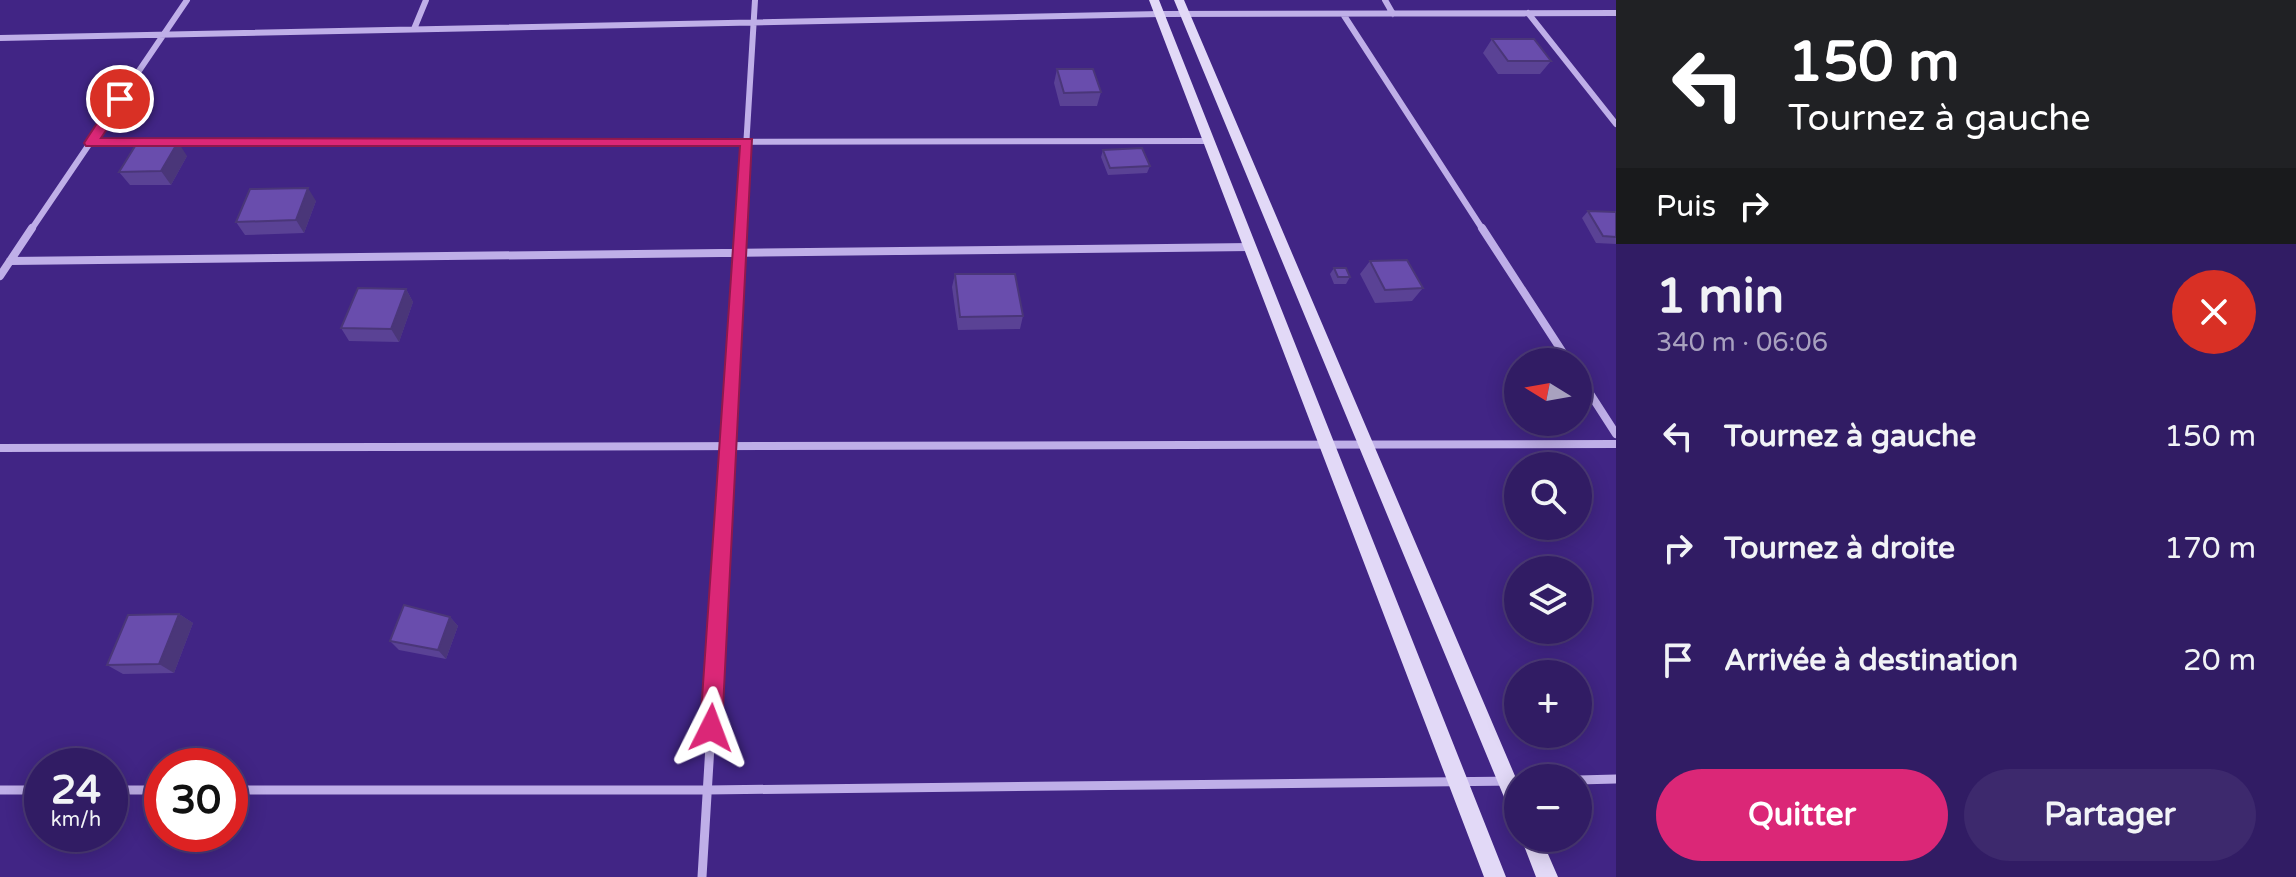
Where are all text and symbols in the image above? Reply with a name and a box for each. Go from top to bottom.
text: 150 m [1788,29,1959,96]
icon: left [1656,32,1760,136]
pin [86,65,154,133]
icon: arrive [98,77,142,121]
text: Tournez à gauche [1788,97,2091,140]
icon: right [1732,184,1776,228]
text: Puis [1656,188,1716,225]
text: 1 min [1656,268,1784,326]
button: close [2172,270,2256,354]
text: 340 m · 06:06 [1656,327,1828,358]
north arrow [1504,348,1592,436]
map controls [1504,348,1592,852]
icon: left [1656,414,1700,458]
text: Tournez à gauche [1724,418,1976,455]
text: 150 m [2164,418,2256,455]
button: search [1504,452,1592,540]
icon: right [1656,526,1700,570]
text: Tournez à droite [1724,530,1955,567]
text: 170 m [2164,530,2256,567]
button: layers [1504,556,1592,644]
icon: arrive [1656,638,1700,682]
text: Arrivée à destination [1724,642,2018,679]
text: 20 m [2183,642,2256,679]
button: + [1504,660,1592,748]
position arrow [669,686,753,770]
speed limit sign: 30 [144,748,248,852]
button: − [1504,764,1592,852]
text: 24 [51,766,101,814]
button: Quitter [1656,769,1948,861]
button: Partager [1964,769,2256,861]
text: km/h [51,808,101,832]

